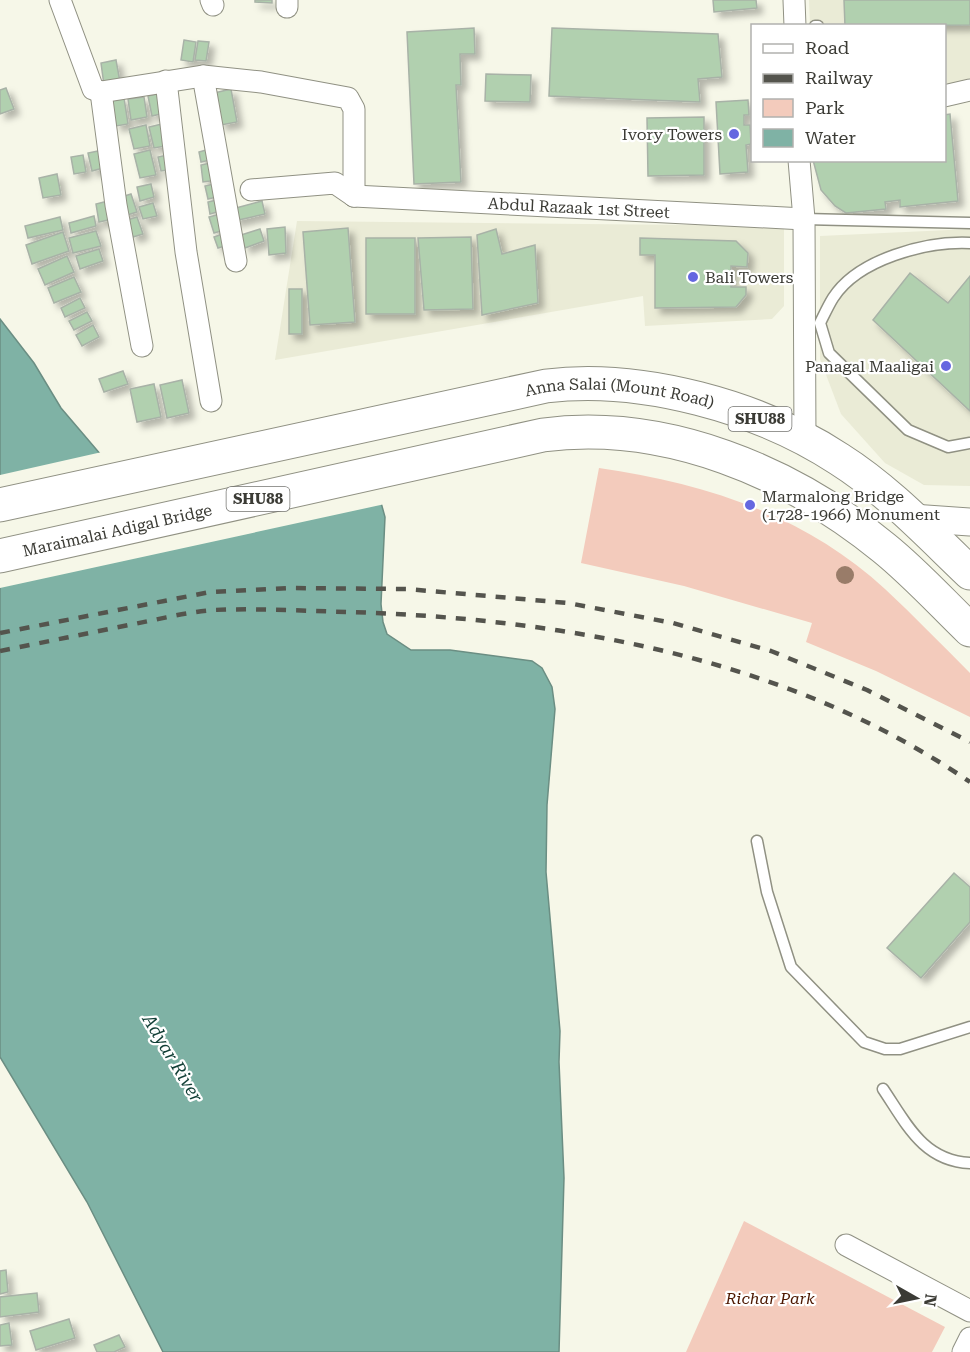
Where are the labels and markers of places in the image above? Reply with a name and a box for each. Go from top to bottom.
place label: Ivory Towers [622,125,722,144]
marker: Ivory Towers [727,127,741,141]
place label: Bali Towers [705,268,794,287]
marker: Bali Towers [686,270,700,284]
place label: Panagal Maaligai [805,357,934,376]
marker: Panagal Maaligai [939,359,953,373]
place label: Marmalong Bridge (1728-1966) Monument [762,487,940,524]
marker: Marmalong Bridge (1728-1966) Monument [743,498,757,512]

